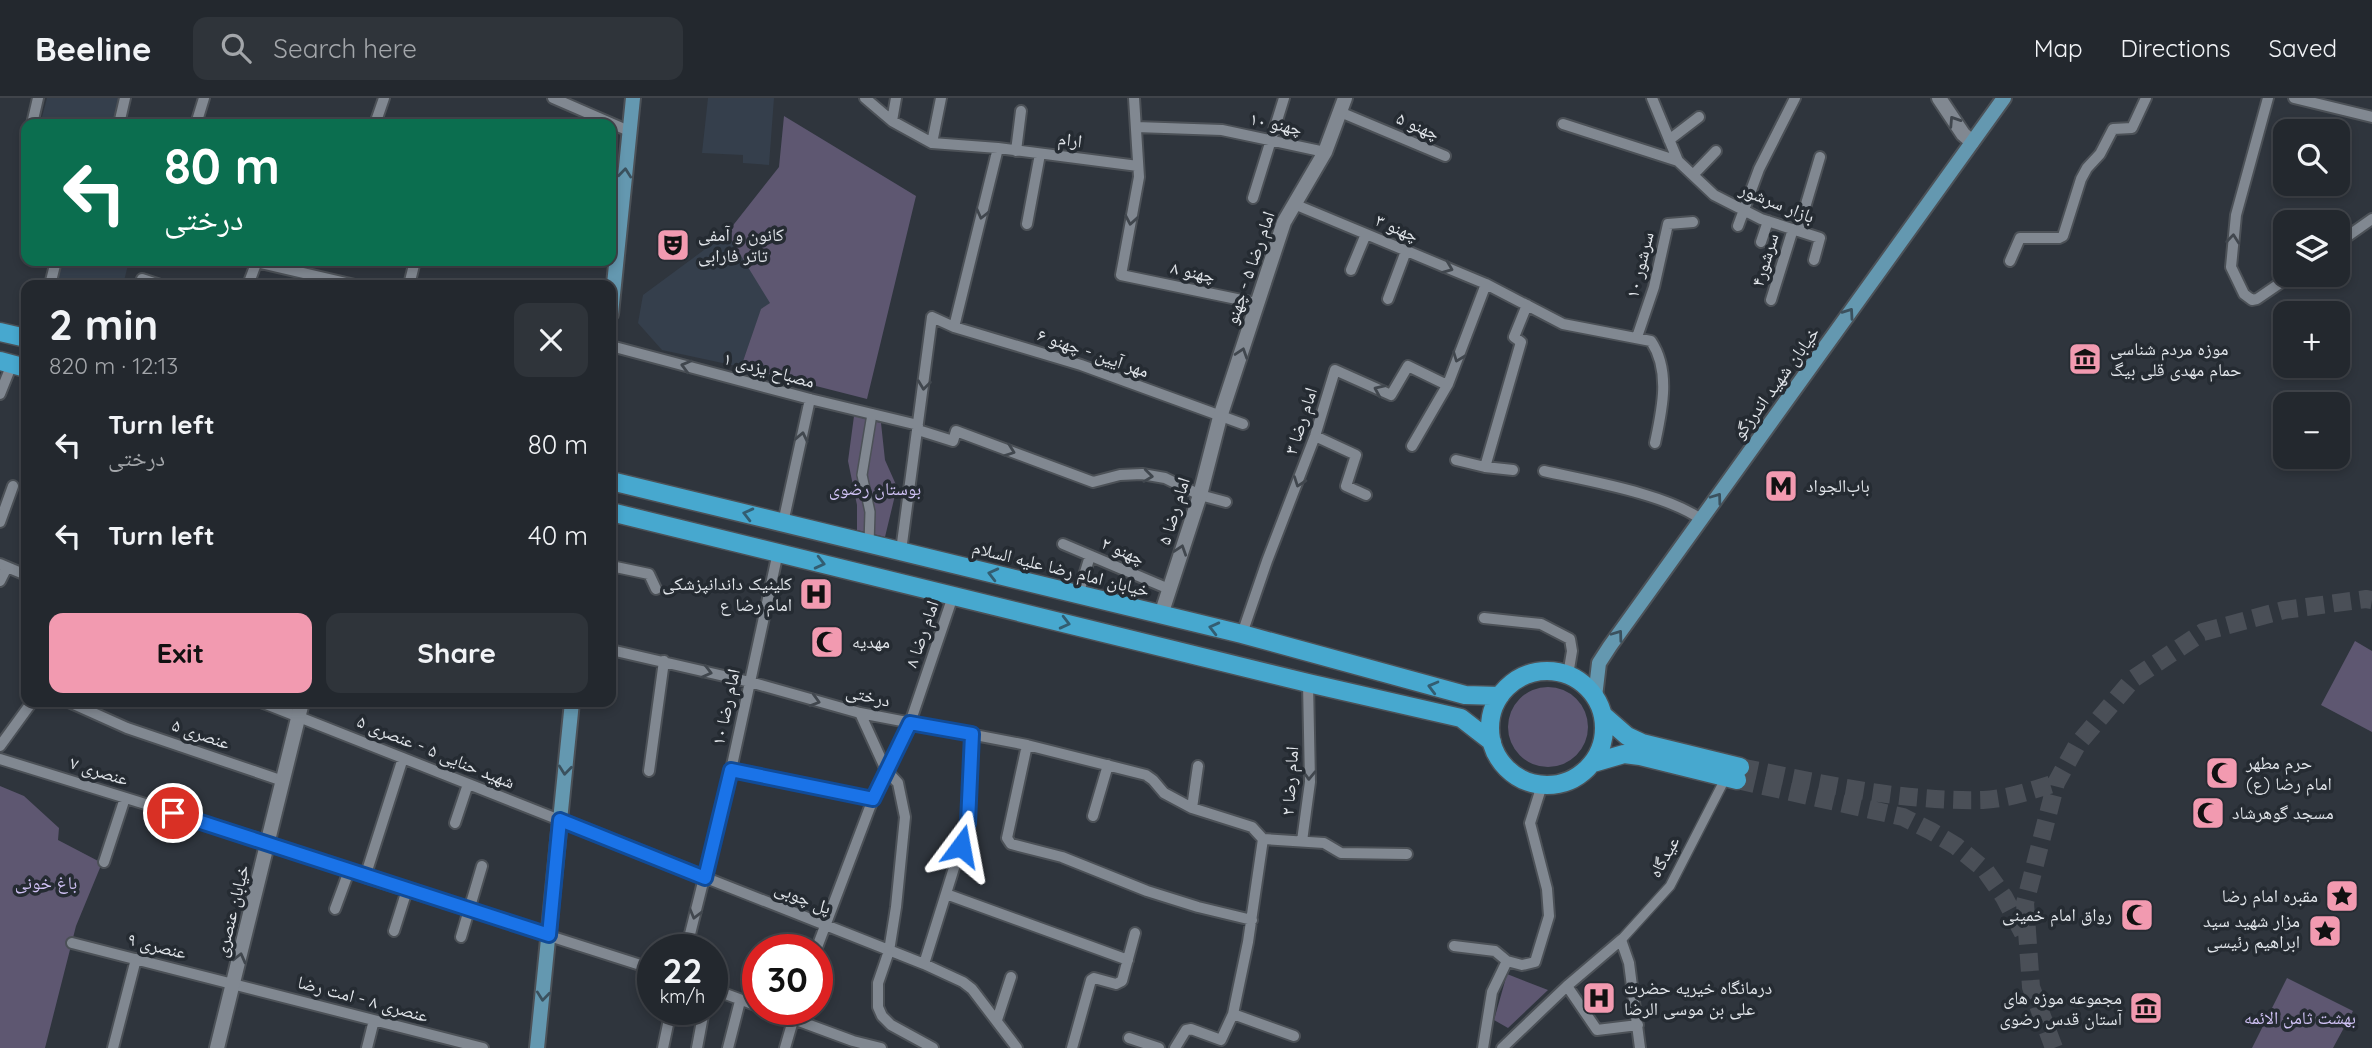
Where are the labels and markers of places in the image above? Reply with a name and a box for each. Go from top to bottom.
place label: کانون و آمفی تاتر فارابی [698,223,785,267]
theatre icon: کانون و آمفی تاتر فارابی [654,226,692,264]
place label: موزه مردم شناسی حمام مهدی قلی بیگ [2110,337,2241,382]
museum icon: موزه مردم شناسی حمام مهدی قلی بیگ [2066,340,2104,378]
metro station icon: باب‌الجواد [1762,467,1800,505]
place label: باب‌الجواد [1806,474,1870,497]
place label: کلینیک داندانپزشکى امام رضا ع [662,572,793,617]
hospital icon: کلینیک داندانپزشکى امام رضا ع [797,575,835,613]
mosque icon: مهدیه [808,623,846,661]
place label: مهدیه [852,630,890,653]
place label: حرم مطهر امام رضا (ع) [2245,751,2332,796]
mosque icon: حرم مطهر امام رضا (ع) [2203,754,2241,792]
pin [143,783,203,843]
mosque icon: مسجد گوهرشاد [2189,794,2227,832]
place label: مسجد گوهرشاد [2232,801,2334,824]
place icon: مقبره امام رضا [2323,877,2361,915]
place label: مقبره امام رضا [2222,884,2318,908]
mosque icon: رواق امام خمینی [2118,896,2156,934]
place label: رواق امام خمینی [2002,903,2112,927]
place label: مزار شهید سید ابراهیم رئیسی [2203,909,2300,954]
place icon: مزار شهید سید ابراهیم رئیسی [2306,912,2344,950]
place label: درمانگاه خیریه حضرت علی بن موسی الرضا [1624,976,1772,1020]
hospital icon: درمانگاه خیریه حضرت علی بن موسی الرضا [1580,979,1618,1017]
place label: مجموعه موزه های آستان قدس رضوی [1999,986,2122,1030]
museum icon: مجموعه موزه های آستان قدس رضوی [2127,989,2165,1027]

